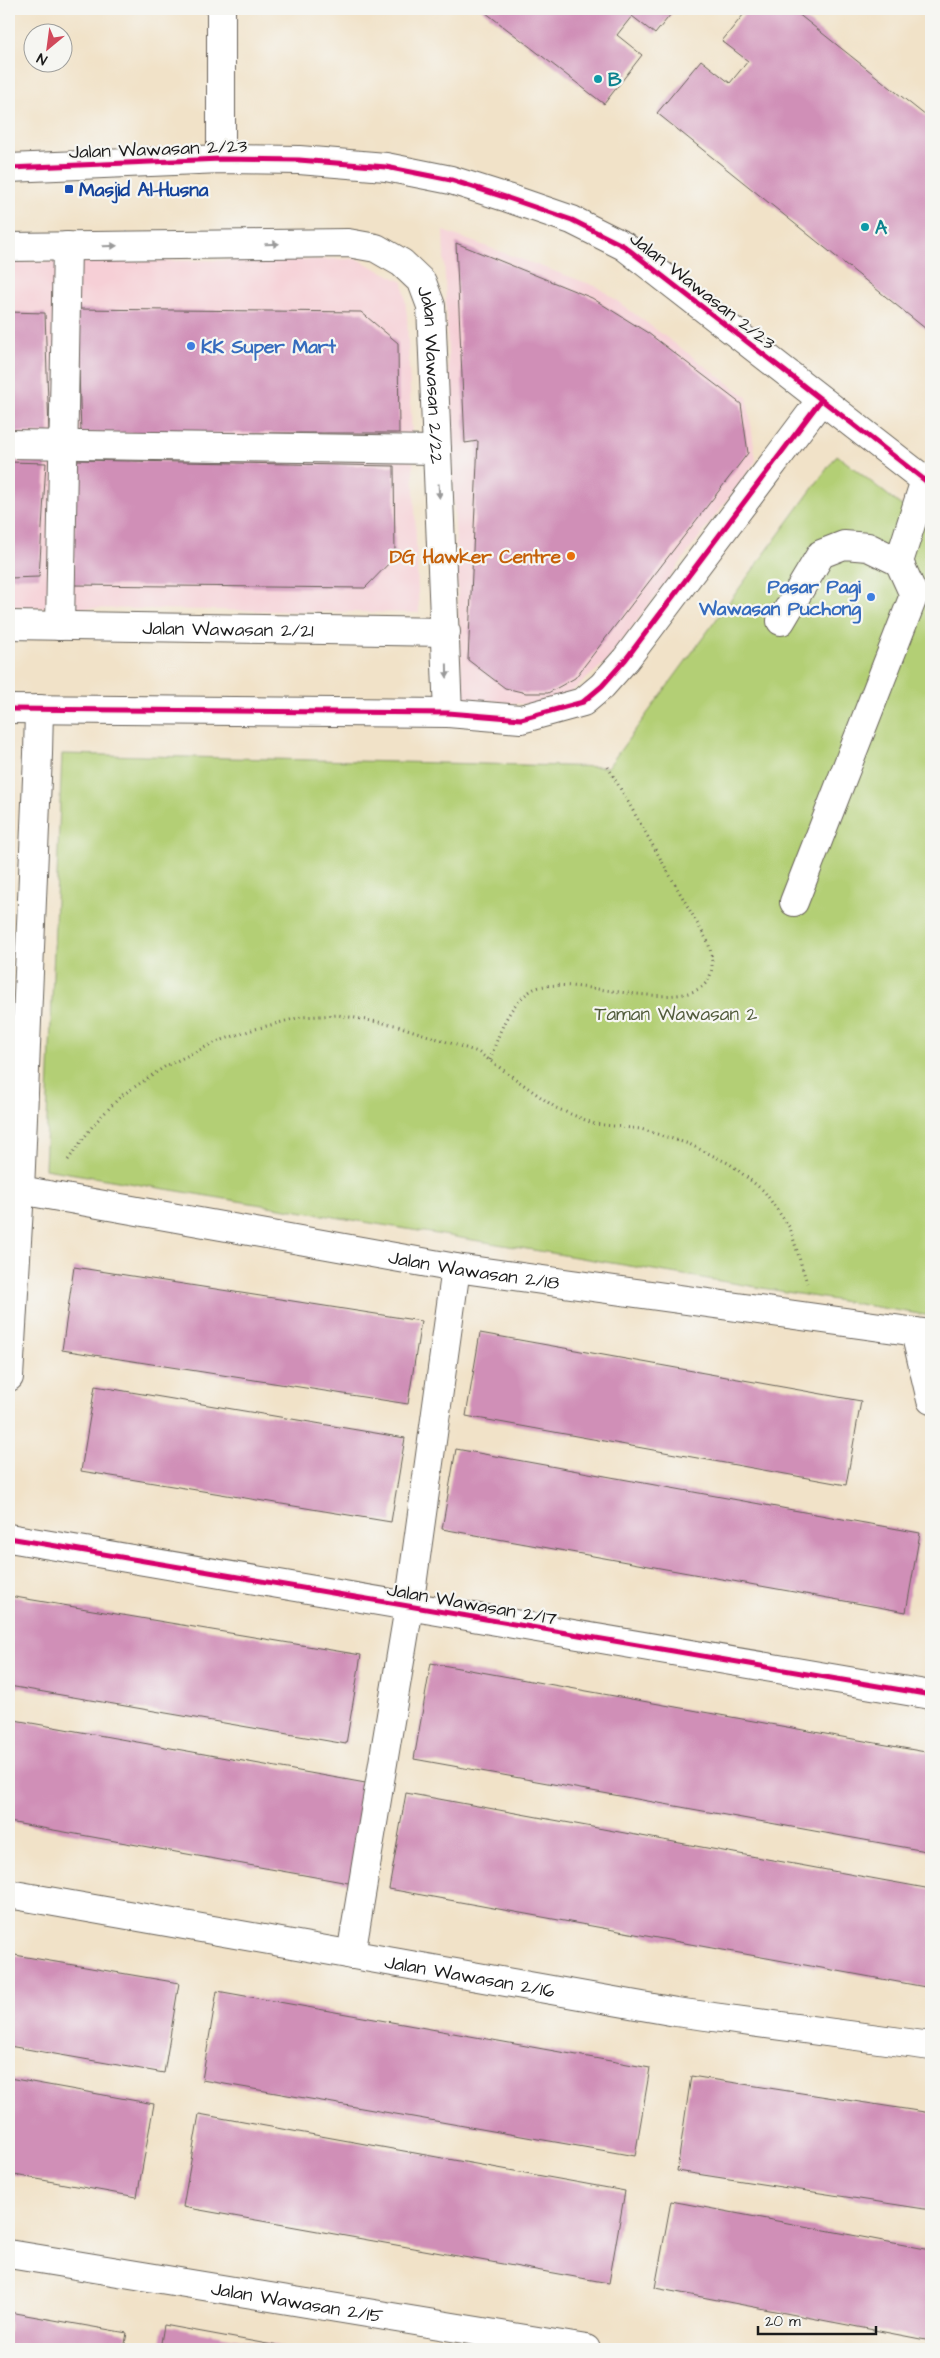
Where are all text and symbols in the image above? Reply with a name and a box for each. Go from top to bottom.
north arrow [22,22,72,72]
text: N [33,48,51,69]
place label: B [608,67,622,94]
marker: B [592,73,604,85]
street label: Jalan Wawasan 2/23 [68,133,248,166]
place label: Masjid Al-Husna [79,177,209,204]
marker: Masjid Al-Husna [63,183,75,195]
place label: A [875,215,888,242]
marker: A [859,221,871,233]
street label: Jalan Wawasan 2/23 [623,226,781,357]
one-way arrow [265,240,281,248]
one-way arrow [102,241,118,249]
street label: Jalan Wawasan 2/22 [409,282,450,465]
place label: KK Super Mart [201,334,336,361]
marker: KK Super Mart [185,340,197,352]
one-way arrow [436,483,444,499]
place label: DG Hawker Centre [390,544,562,571]
marker: DG Hawker Centre [565,550,577,562]
place label: Pasar Pagi Wawasan Puchong [698,574,861,624]
marker: Pasar Pagi Wawasan Puchong [865,591,877,603]
street label: Jalan Wawasan 2/21 [142,615,314,645]
one-way arrow [443,663,451,679]
park label: Taman Wawasan 2 [595,1001,758,1028]
street label: Jalan Wawasan 2/18 [386,1244,561,1297]
street label: Jalan Wawasan 2/17 [385,1576,559,1633]
street label: Jalan Wawasan 2/16 [382,1949,557,2005]
street label: Jalan Wawasan 2/15 [209,2275,385,2330]
scale bar [758,2303,875,2335]
text: 20 m [765,2311,801,2332]

